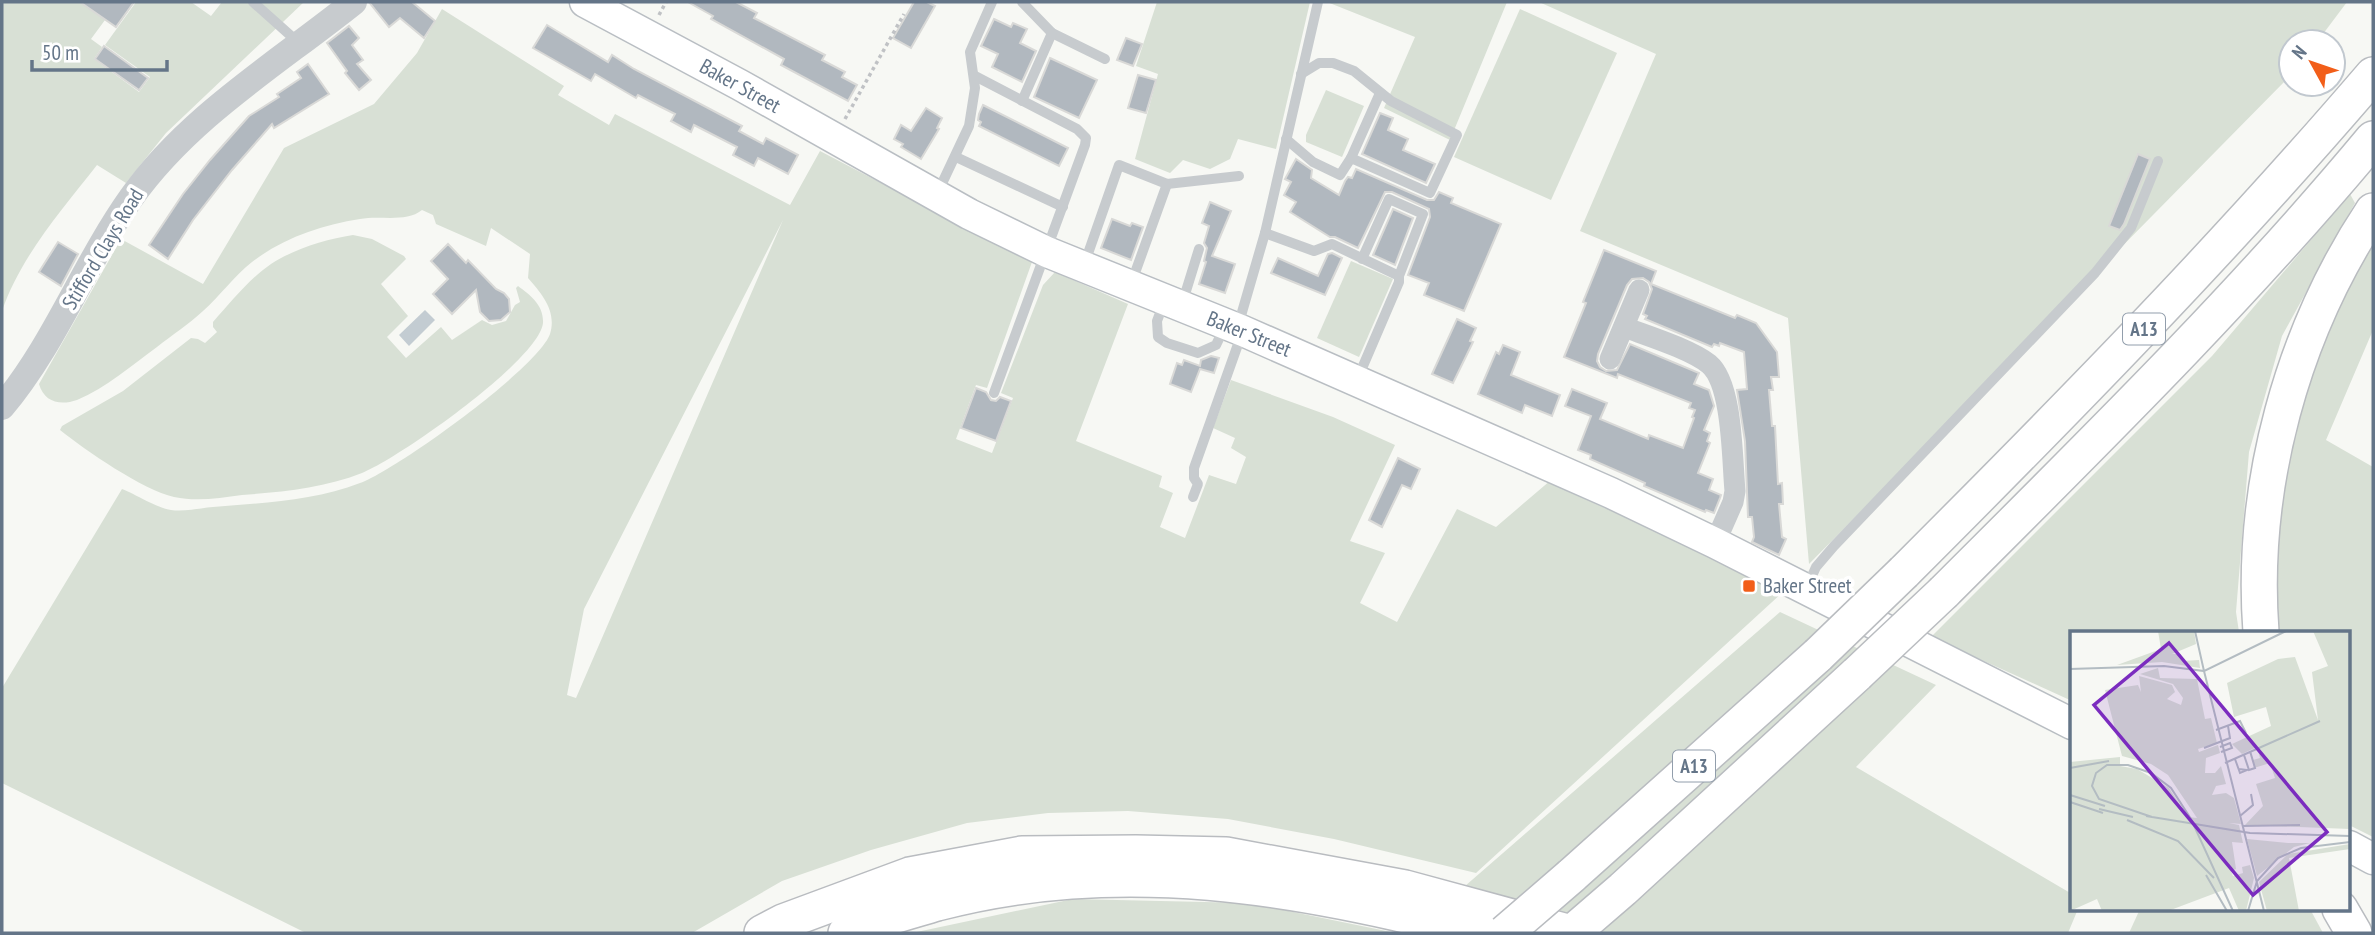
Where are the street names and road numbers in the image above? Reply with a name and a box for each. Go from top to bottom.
street label: Baker Street [695,52,786,119]
street label: Stifford Clays Road [56,183,149,314]
street label: Baker Street [1203,304,1296,363]
road number: A13 [2123,314,2165,344]
road number: A13 [1673,750,1715,782]

